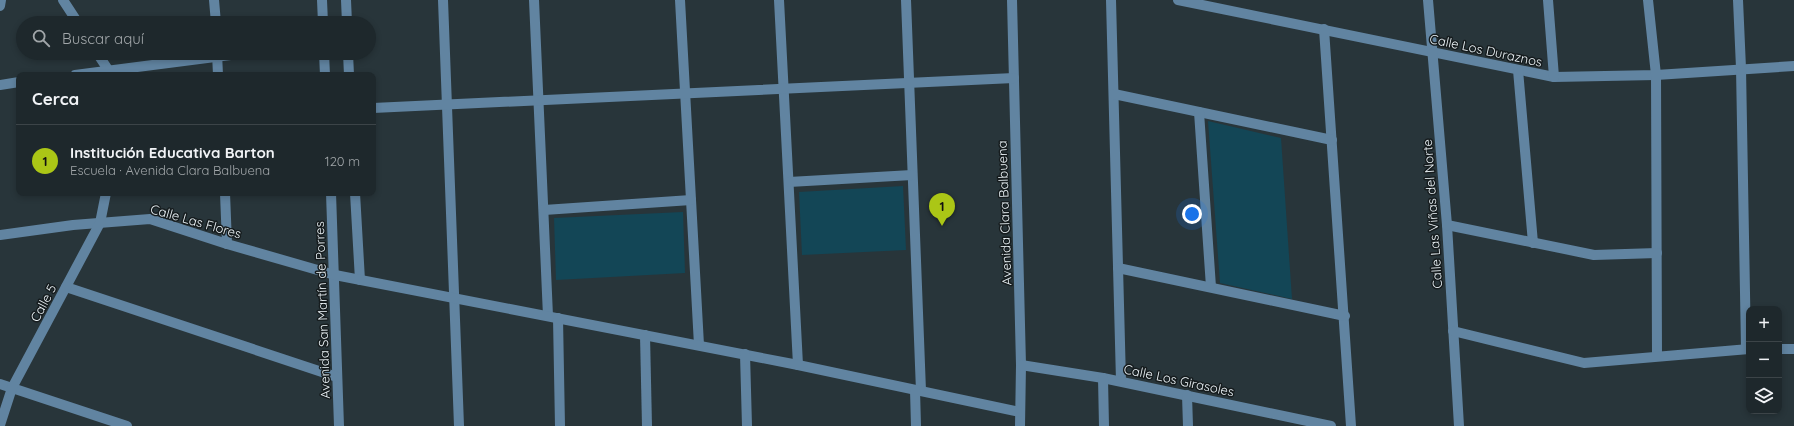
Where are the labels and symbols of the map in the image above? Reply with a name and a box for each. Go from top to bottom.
street label: Calle Los Duraznos [1428,30,1544,70]
street label: Calle Las Viñas del Norte [1419,139,1445,289]
street label: Avenida Clara Balbuena [993,140,1015,286]
pin: 1 [929,193,955,226]
street label: Calle Las Flores [149,200,243,242]
your location [1182,204,1202,224]
street label: Avenida San Martín de Porres [311,221,333,399]
street label: Calle 5 [26,281,60,325]
street label: Calle Los Girasoles [1122,360,1236,400]

